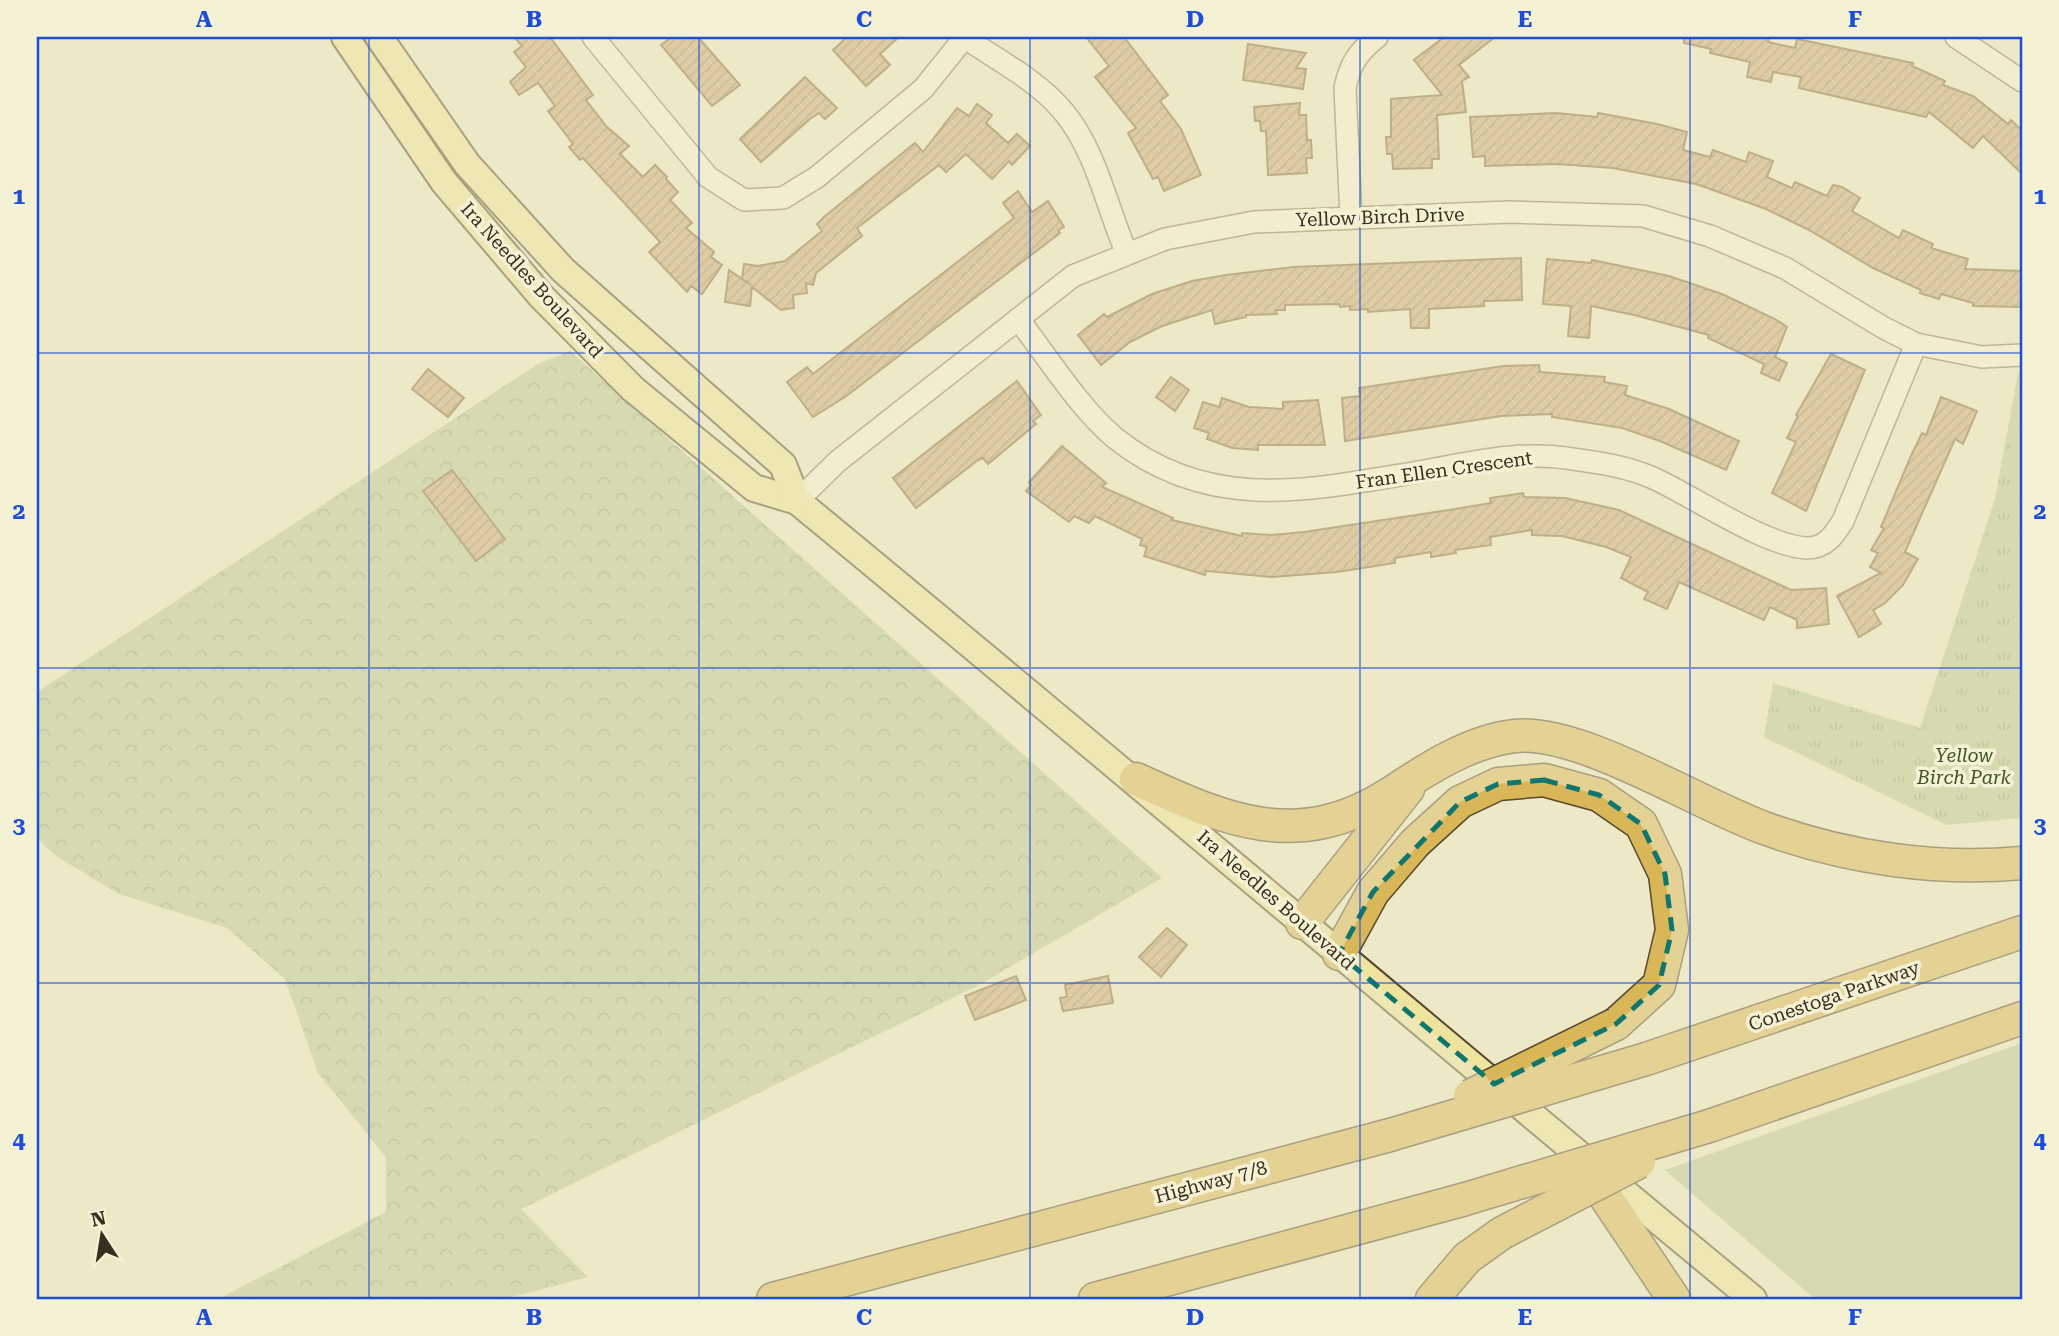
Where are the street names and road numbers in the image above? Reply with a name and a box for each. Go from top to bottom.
street label: Ira Needles Boulevard [456,197,608,363]
street label: Yellow Birch Drive [1295,203,1465,231]
street label: Fran Ellen Crescent [1354,446,1534,494]
street label: Ira Needles Boulevard [1192,825,1360,975]
street label: Conestoga Parkway [1745,956,1923,1036]
street label: Highway 7/8 [1152,1156,1270,1208]

